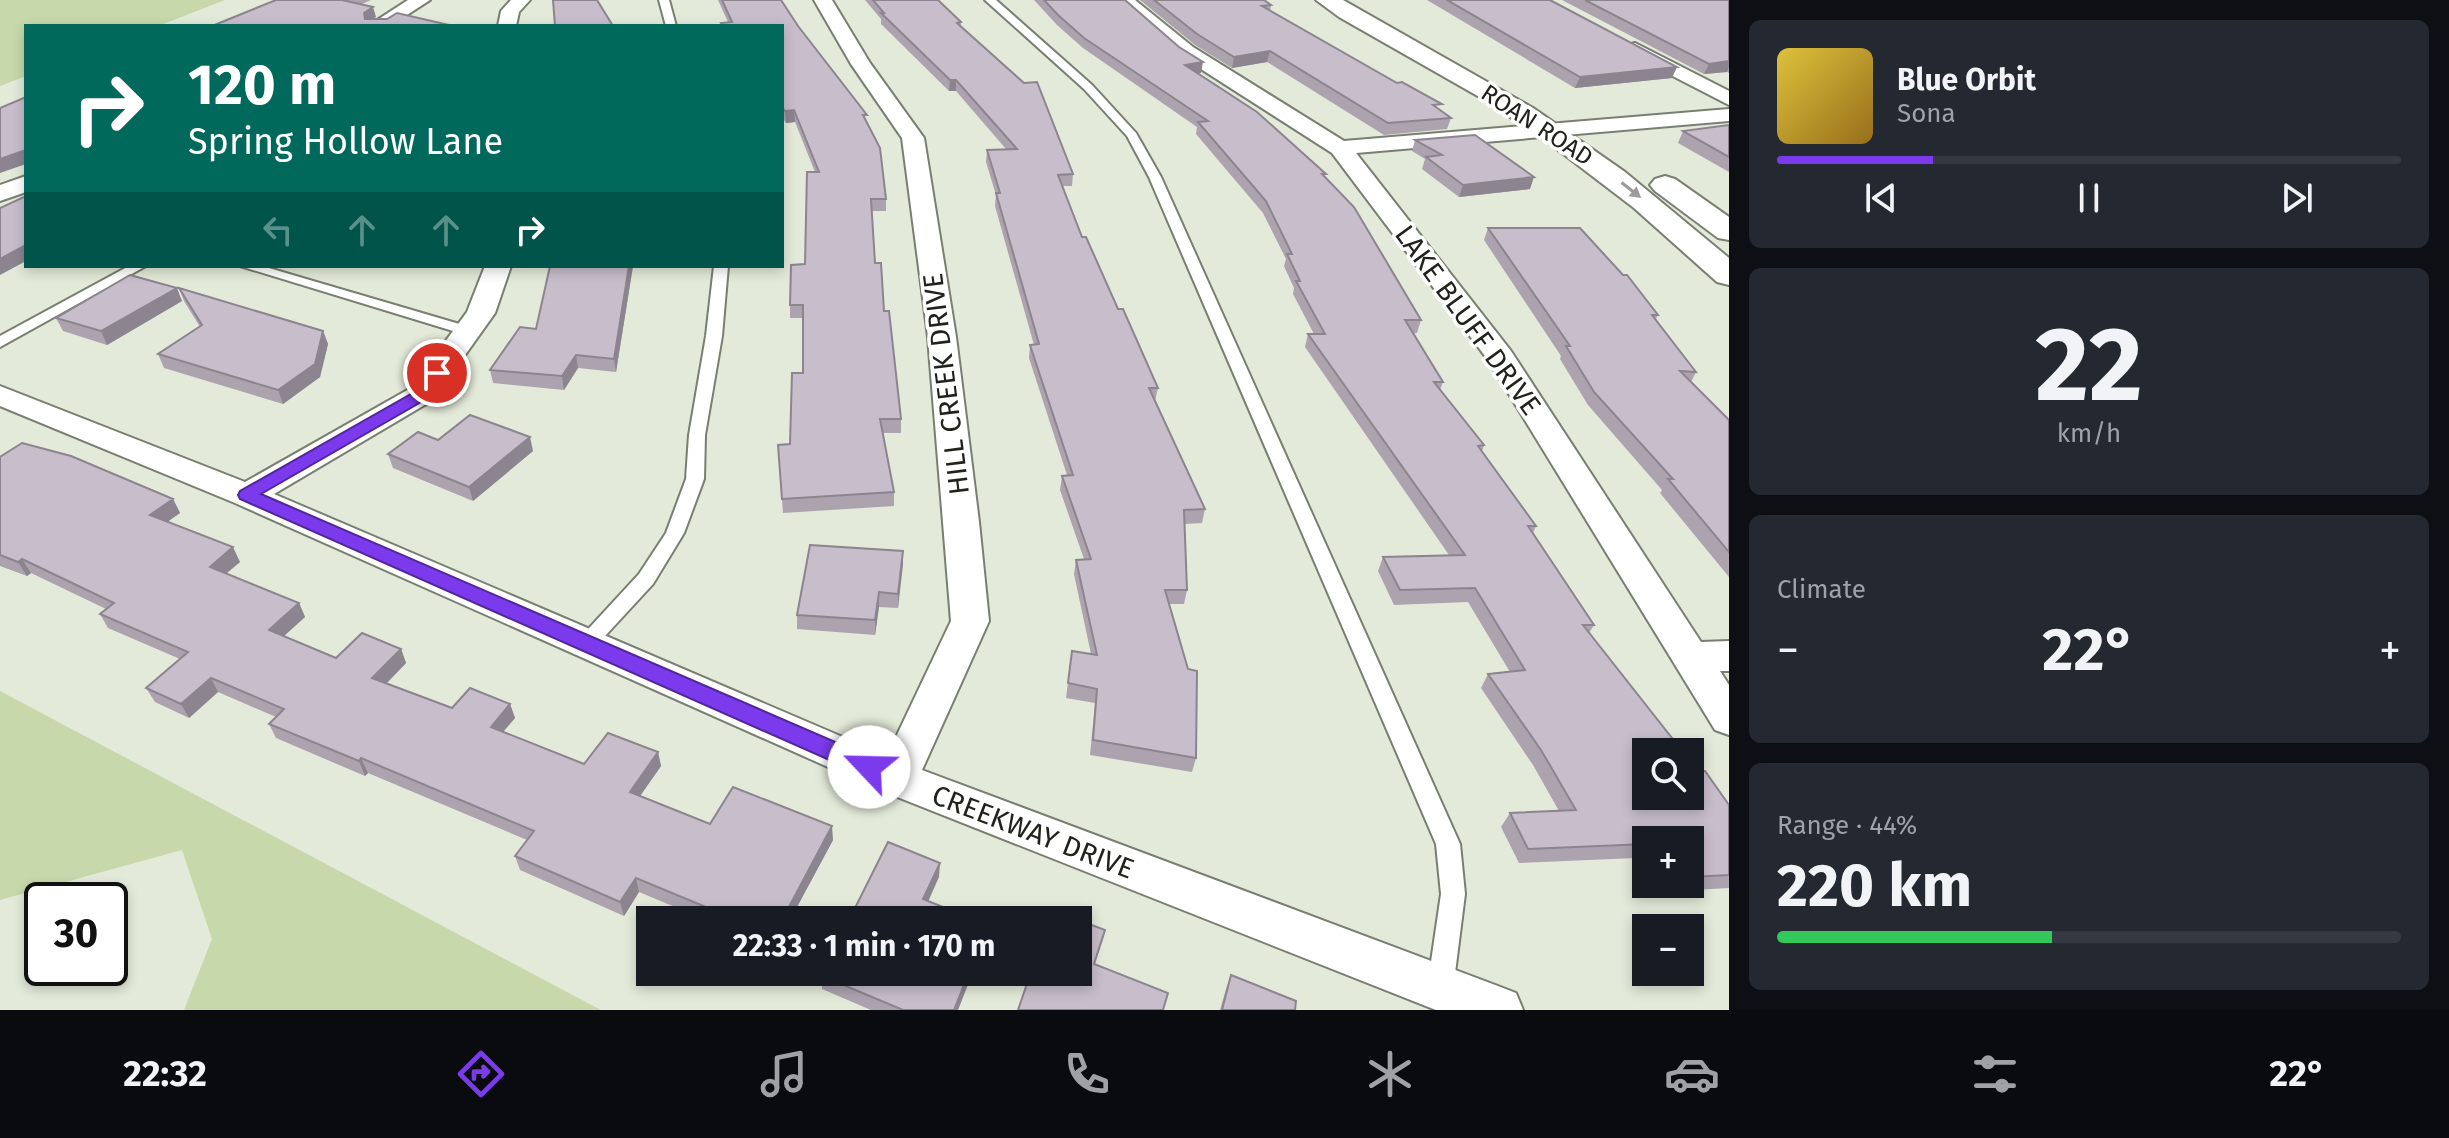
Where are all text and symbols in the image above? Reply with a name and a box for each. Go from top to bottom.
text: 120 m [188,52,336,119]
icon: right [56,56,160,160]
text: Blue Orbit [1897,62,2036,98]
street label: ROAN ROAD [1476,79,1598,171]
text: Sona [1897,98,1956,129]
text: Spring Hollow Lane [188,120,503,164]
icon: previous [1859,176,1903,220]
icon: pause [2067,176,2111,220]
icon: next [2275,176,2319,220]
one-way arrow [1621,181,1641,197]
icon: left [256,208,300,252]
icon: ahead [340,208,384,252]
icon: ahead [424,208,468,252]
icon: right [508,208,552,252]
street label: LAKE BLUFF DRIVE [1388,219,1548,421]
street label: HILL CREEK DRIVE [916,271,976,497]
text: 22 [2035,303,2143,428]
pin [403,339,471,407]
icon: arrive [415,351,459,395]
text: km/h [2057,418,2121,449]
text: Climate [1777,574,1866,605]
text: 22° [2042,614,2136,686]
text: − [1777,624,1799,677]
text: + [2379,624,2401,677]
position arrow [827,725,911,809]
map controls [1632,738,1704,986]
button: search [1632,738,1704,810]
street label: CREEKWAY DRIVE [927,778,1139,886]
text: Range · 44% [1777,810,1917,841]
button: + [1632,826,1704,898]
text: 220 km [1777,850,1972,922]
speed limit sign: 30 [24,882,128,986]
button: − [1632,914,1704,986]
text: 22:33 · 1 min · 170 m [733,928,995,964]
icon: directions [453,1046,509,1102]
icon: music [756,1046,812,1102]
icon: phone [1059,1046,1115,1102]
icon: climate [1362,1046,1418,1102]
icon: car [1664,1046,1720,1102]
icon: filters [1967,1046,2023,1102]
text: 22:32 [123,1052,207,1096]
text: 22° [2270,1052,2326,1096]

